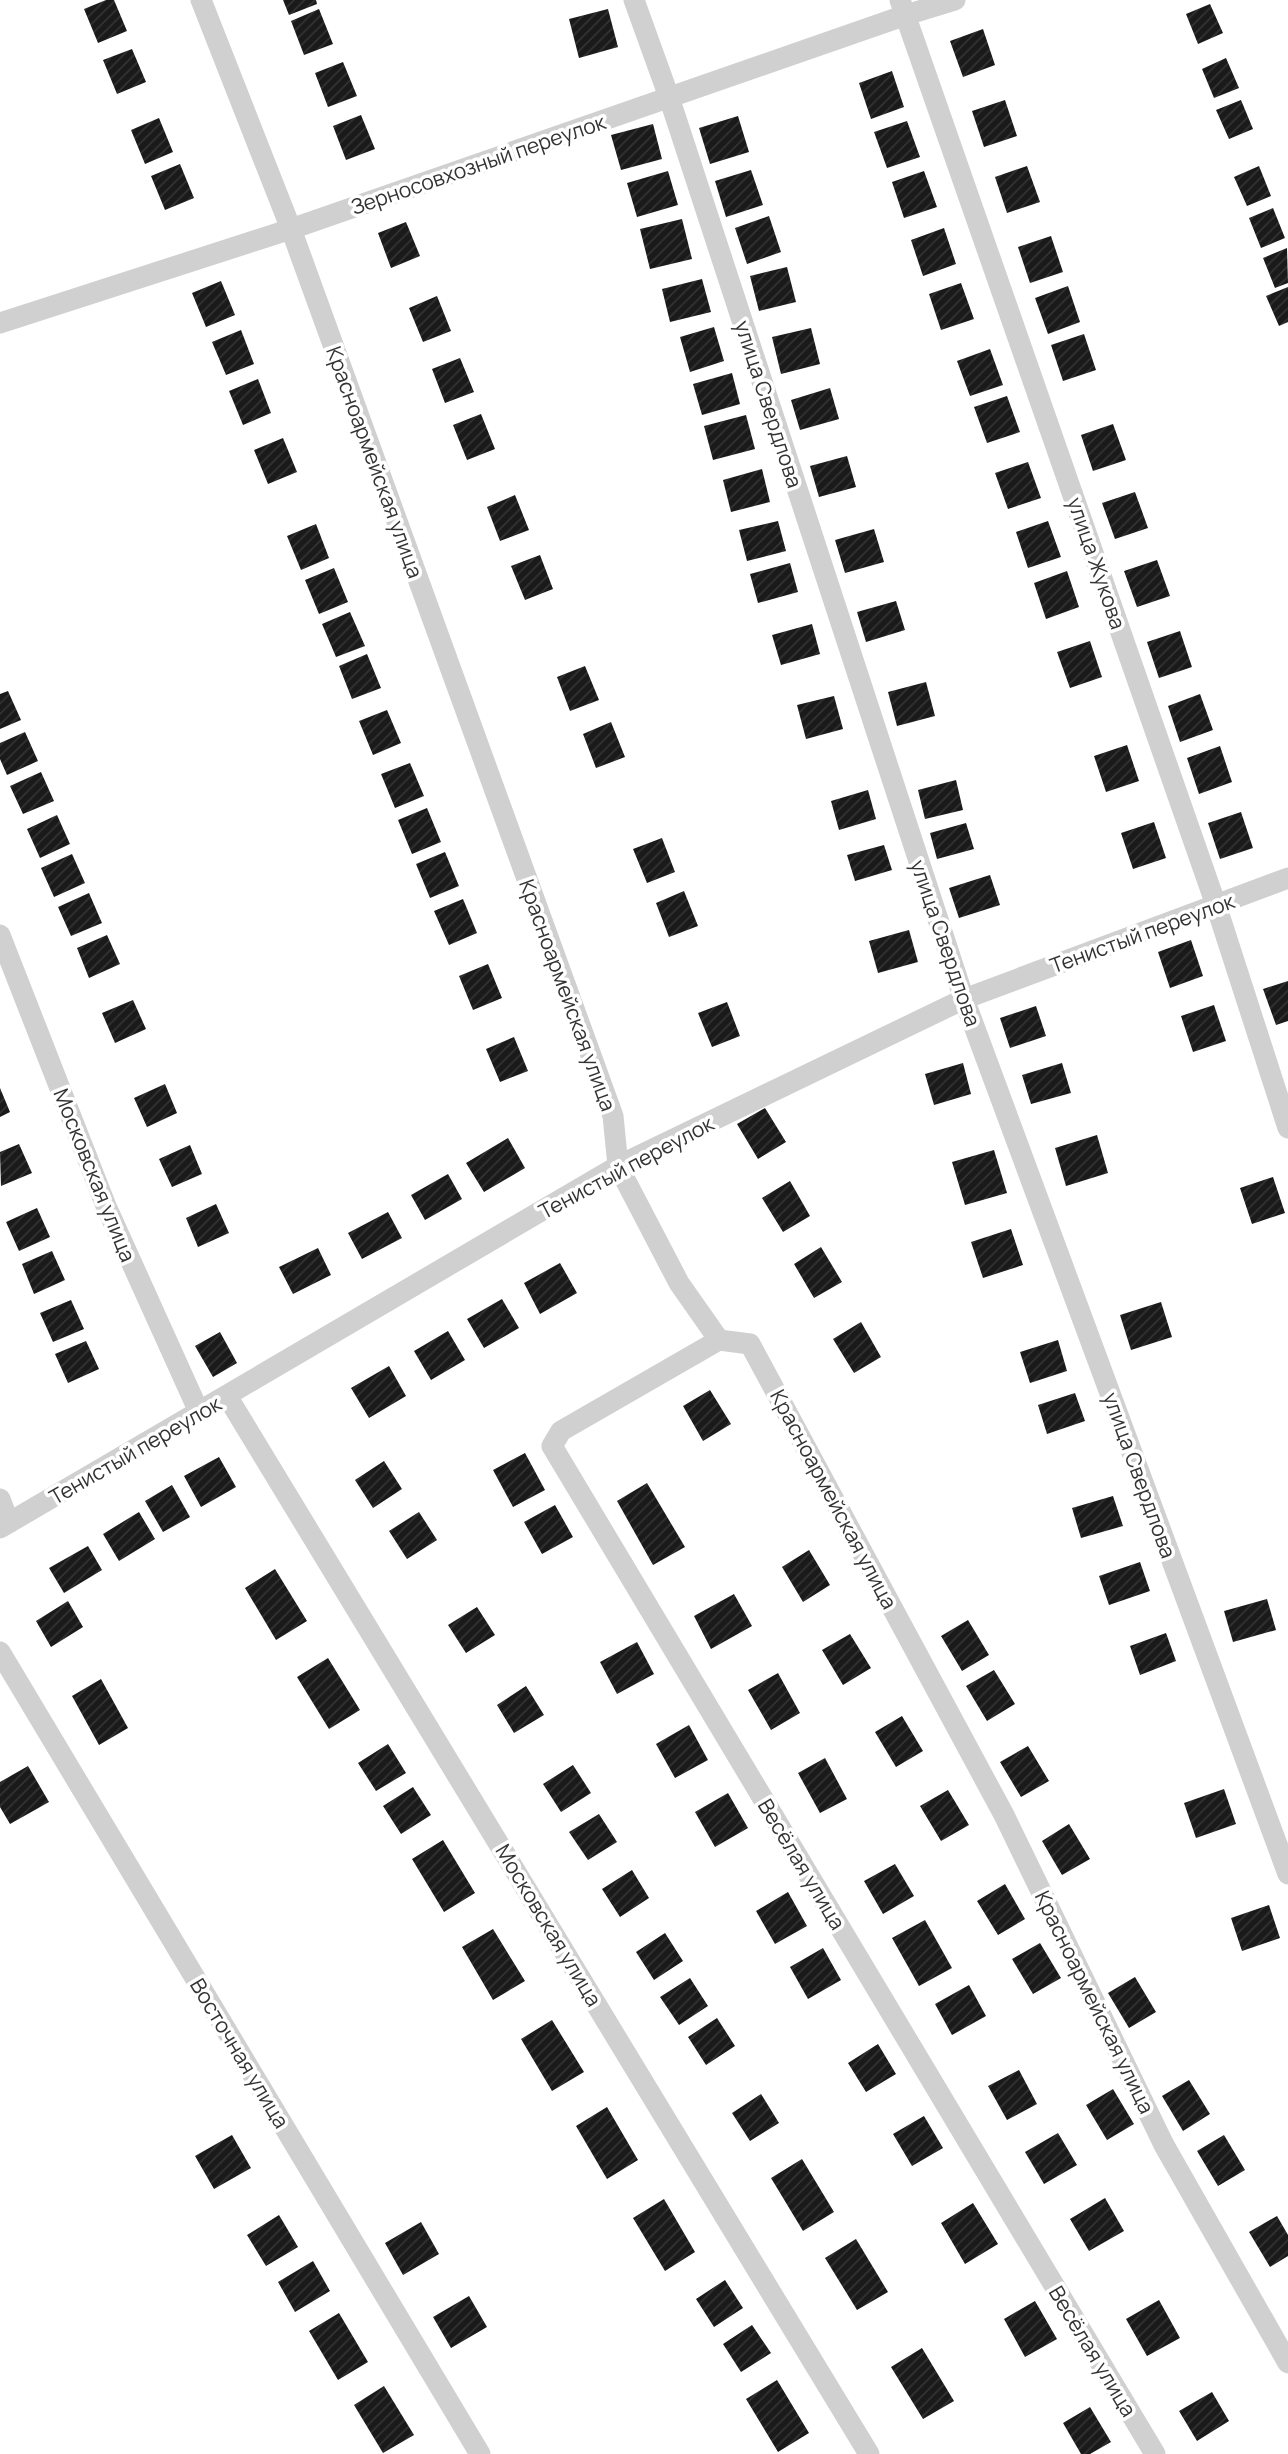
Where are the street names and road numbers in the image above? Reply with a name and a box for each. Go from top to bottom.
street label: Зерносовхозный переулок [347,107,610,221]
street label: улица Свердлова [729,317,809,491]
street label: Красноармейская улица [320,342,430,582]
street label: улица Жукова [1061,493,1133,633]
street label: улица Свердлова [904,856,988,1030]
street label: Красноармейская улица [513,875,623,1115]
street label: Тенистый переулок [1046,886,1239,979]
street label: Московская улица [47,1084,143,1266]
street label: Тенистый переулок [534,1109,719,1225]
street label: Красноармейская улица [764,1384,904,1614]
street label: улица Свердлова [1097,1388,1183,1562]
street label: Тенистый переулок [44,1389,227,1511]
street label: Весёлая улица [752,1793,852,1935]
street label: Московская улица [490,1839,608,2011]
street label: Красноармейская улица [1029,1886,1161,2118]
street label: Восточная улица [184,1973,296,2133]
street label: Весёлая улица [1043,2280,1143,2422]

